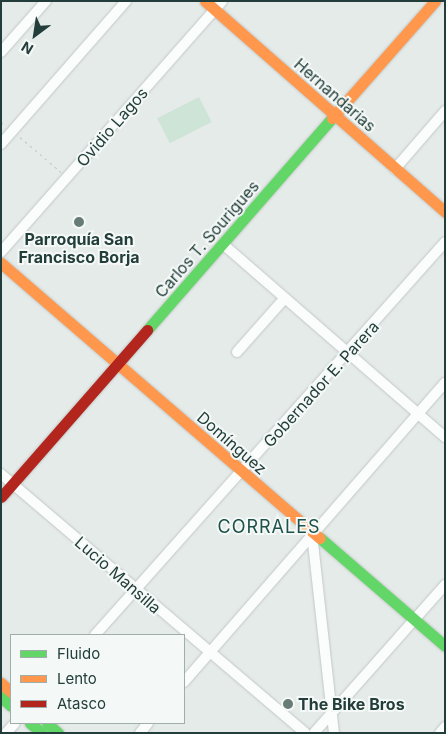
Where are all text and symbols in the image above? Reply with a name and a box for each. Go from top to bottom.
north arrow [10,10,60,60]
text: N [18,38,36,58]
street label: Hernandarias [290,54,380,136]
street label: Ovidio Lagos [72,83,152,171]
street label: Carlos T. Sourigues [151,177,263,301]
marker: Parroquía San Francisco Borja [73,216,85,228]
place label: Parroquía San Francisco Borja [18,229,140,267]
street label: Gobernador E. Parera [259,317,383,451]
street label: Domínguez [193,408,271,478]
district label: CORRALES [216,516,322,538]
street label: Lucio Mansilla [71,532,165,618]
legend [10,634,185,724]
text: Fluido [57,644,100,663]
text: Lento [57,669,97,688]
text: Atasco [57,694,106,713]
place label: The Bike Bros [298,694,405,714]
marker: The Bike Bros [282,698,294,710]

